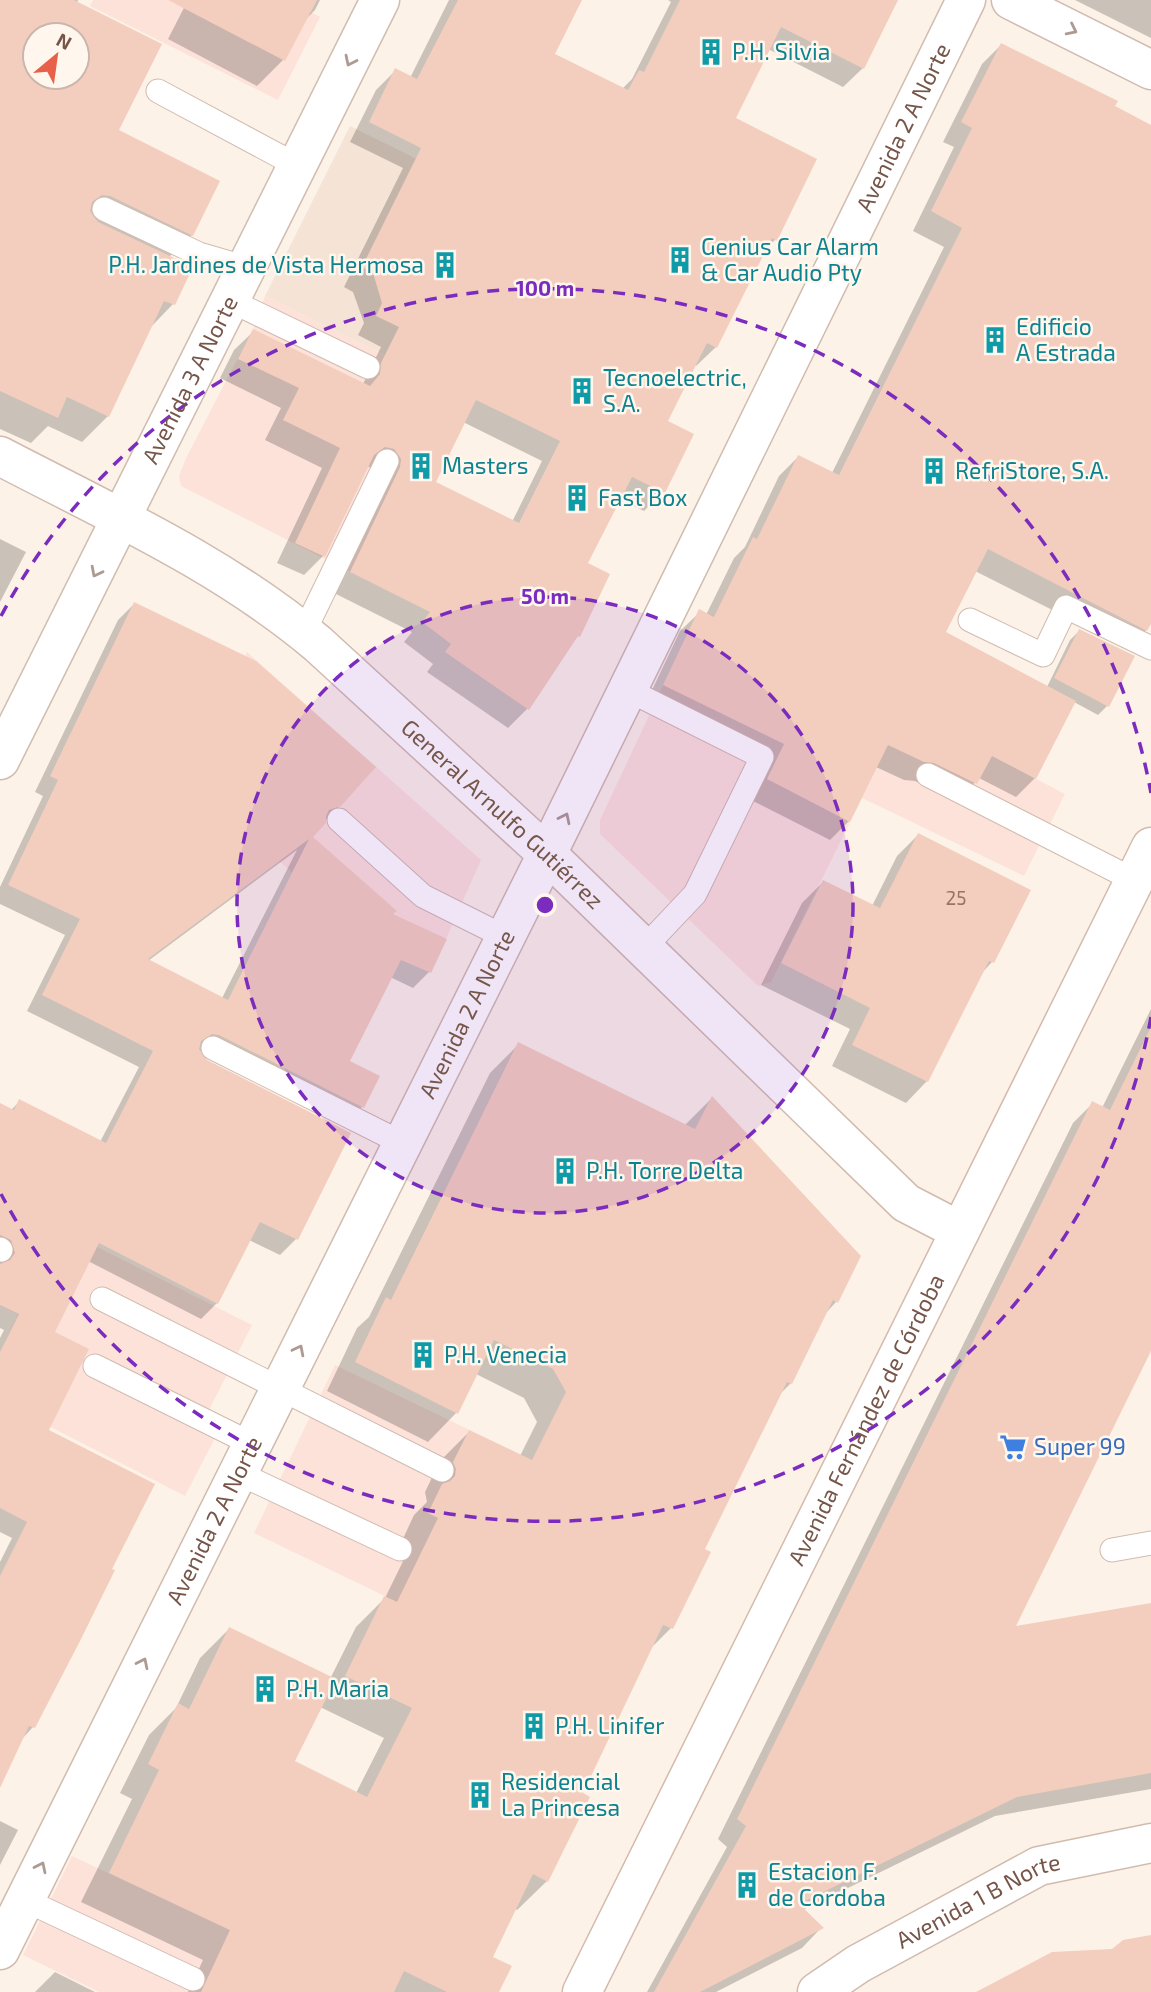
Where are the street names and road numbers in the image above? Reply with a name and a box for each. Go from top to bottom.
street label: Avenida 2 A Norte [849,38,956,216]
street label: Avenida 3 A Norte [135,291,243,468]
street label: General Arnulfo Gutiérrez [396,713,610,914]
street label: Avenida 2 A Norte [413,925,520,1102]
street label: Avenida Fernández de Córdoba [781,1269,950,1570]
street label: Avenida 2 A Norte [160,1431,267,1609]
street label: Avenida 1 B Norte [891,1847,1063,1954]

